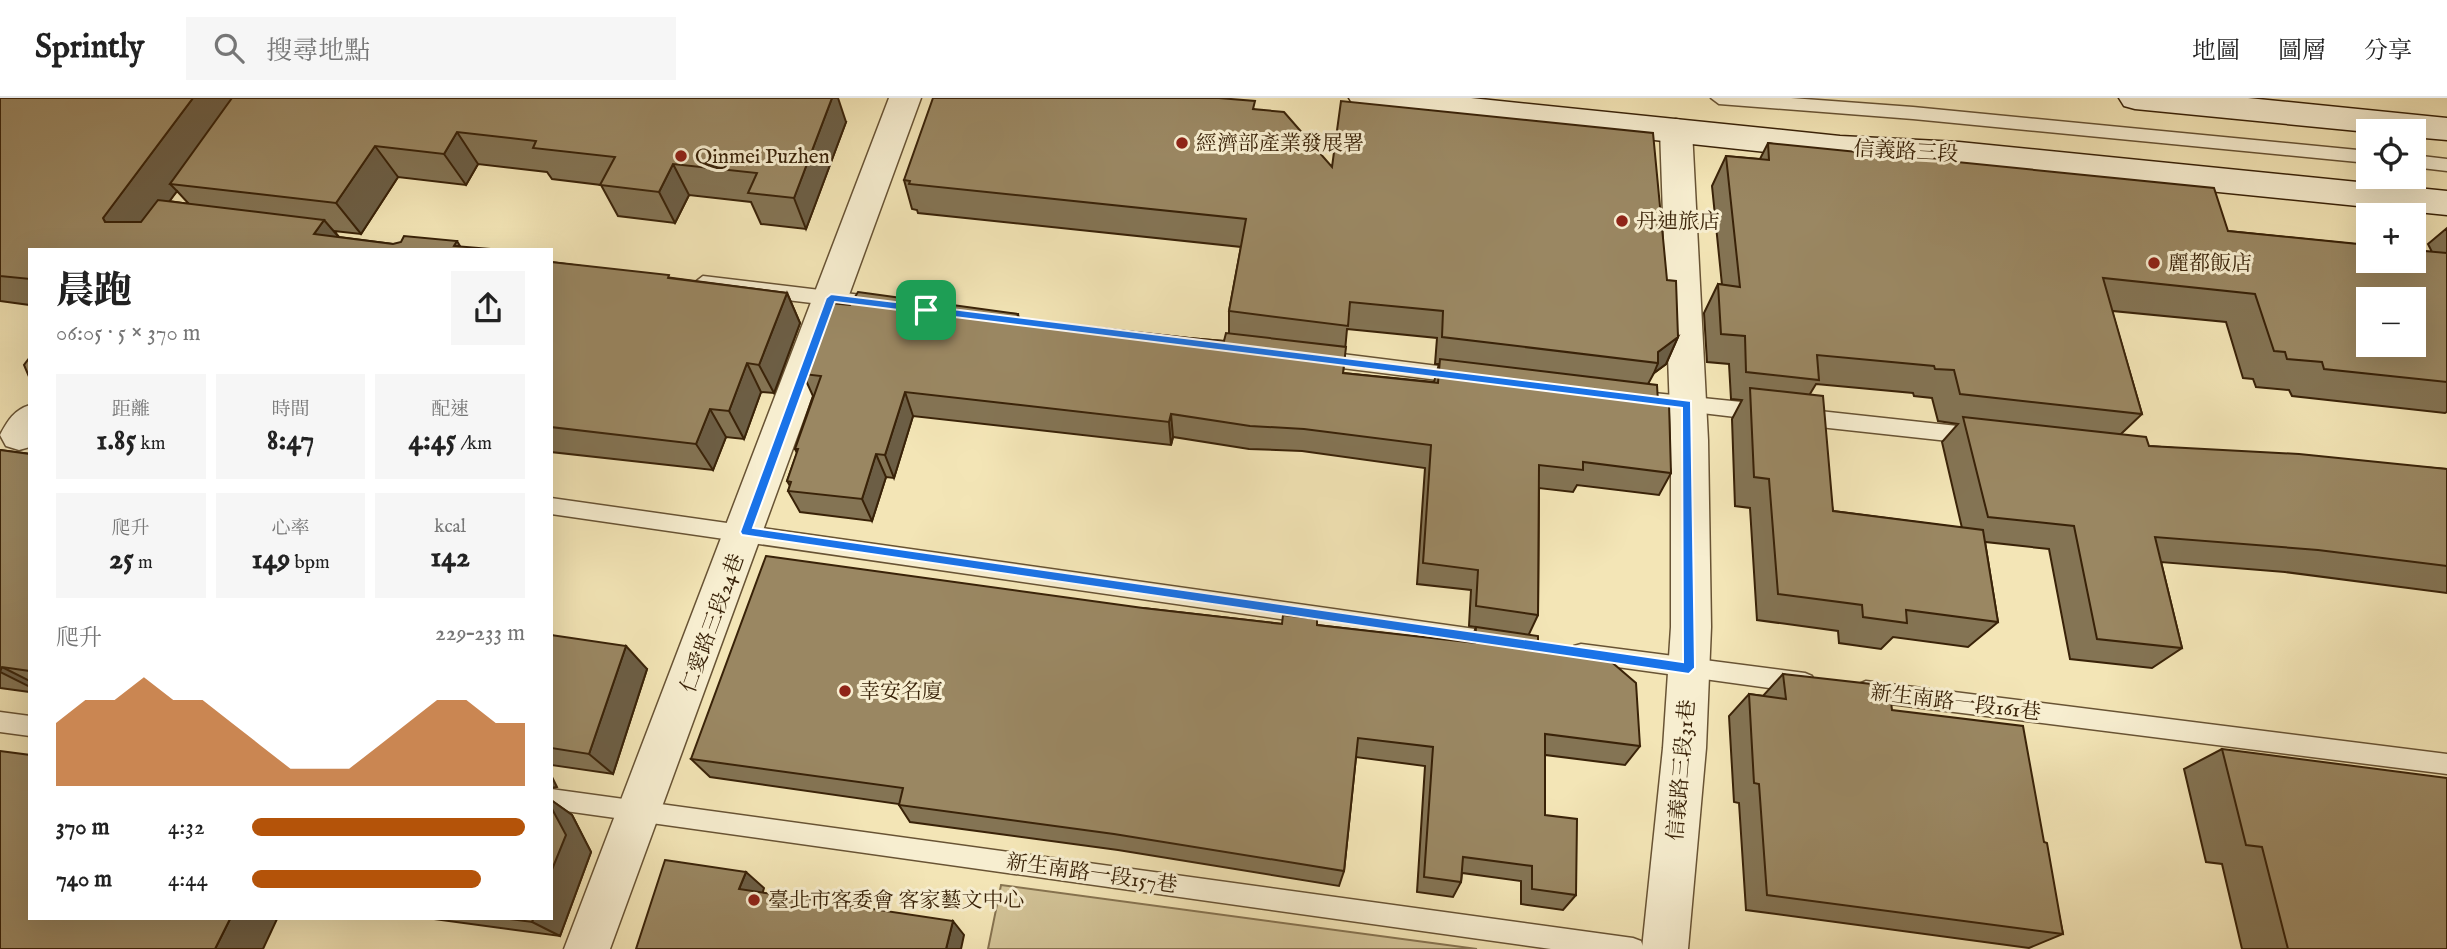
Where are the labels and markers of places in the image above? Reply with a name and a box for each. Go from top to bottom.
place label: 經濟部產業發展署 [1196,131,1364,158]
marker: 經濟部產業發展署 [1174,135,1190,151]
place label: Qinmei Puzhen [695,144,830,171]
marker: Qinmei Puzhen [673,148,689,164]
place label: 丹迪旅店 [1636,209,1720,236]
marker: 丹迪旅店 [1614,213,1630,229]
place label: 麗都飯店 [2168,251,2252,278]
marker: 麗都飯店 [2146,255,2162,271]
pin [896,280,956,340]
place label: 幸安名廈 [859,679,943,706]
marker: 幸安名廈 [837,683,853,699]
place label: 臺北市客委會 客家藝文中心 [768,888,1025,915]
marker: 臺北市客委會 客家藝文中心 [746,892,762,908]

